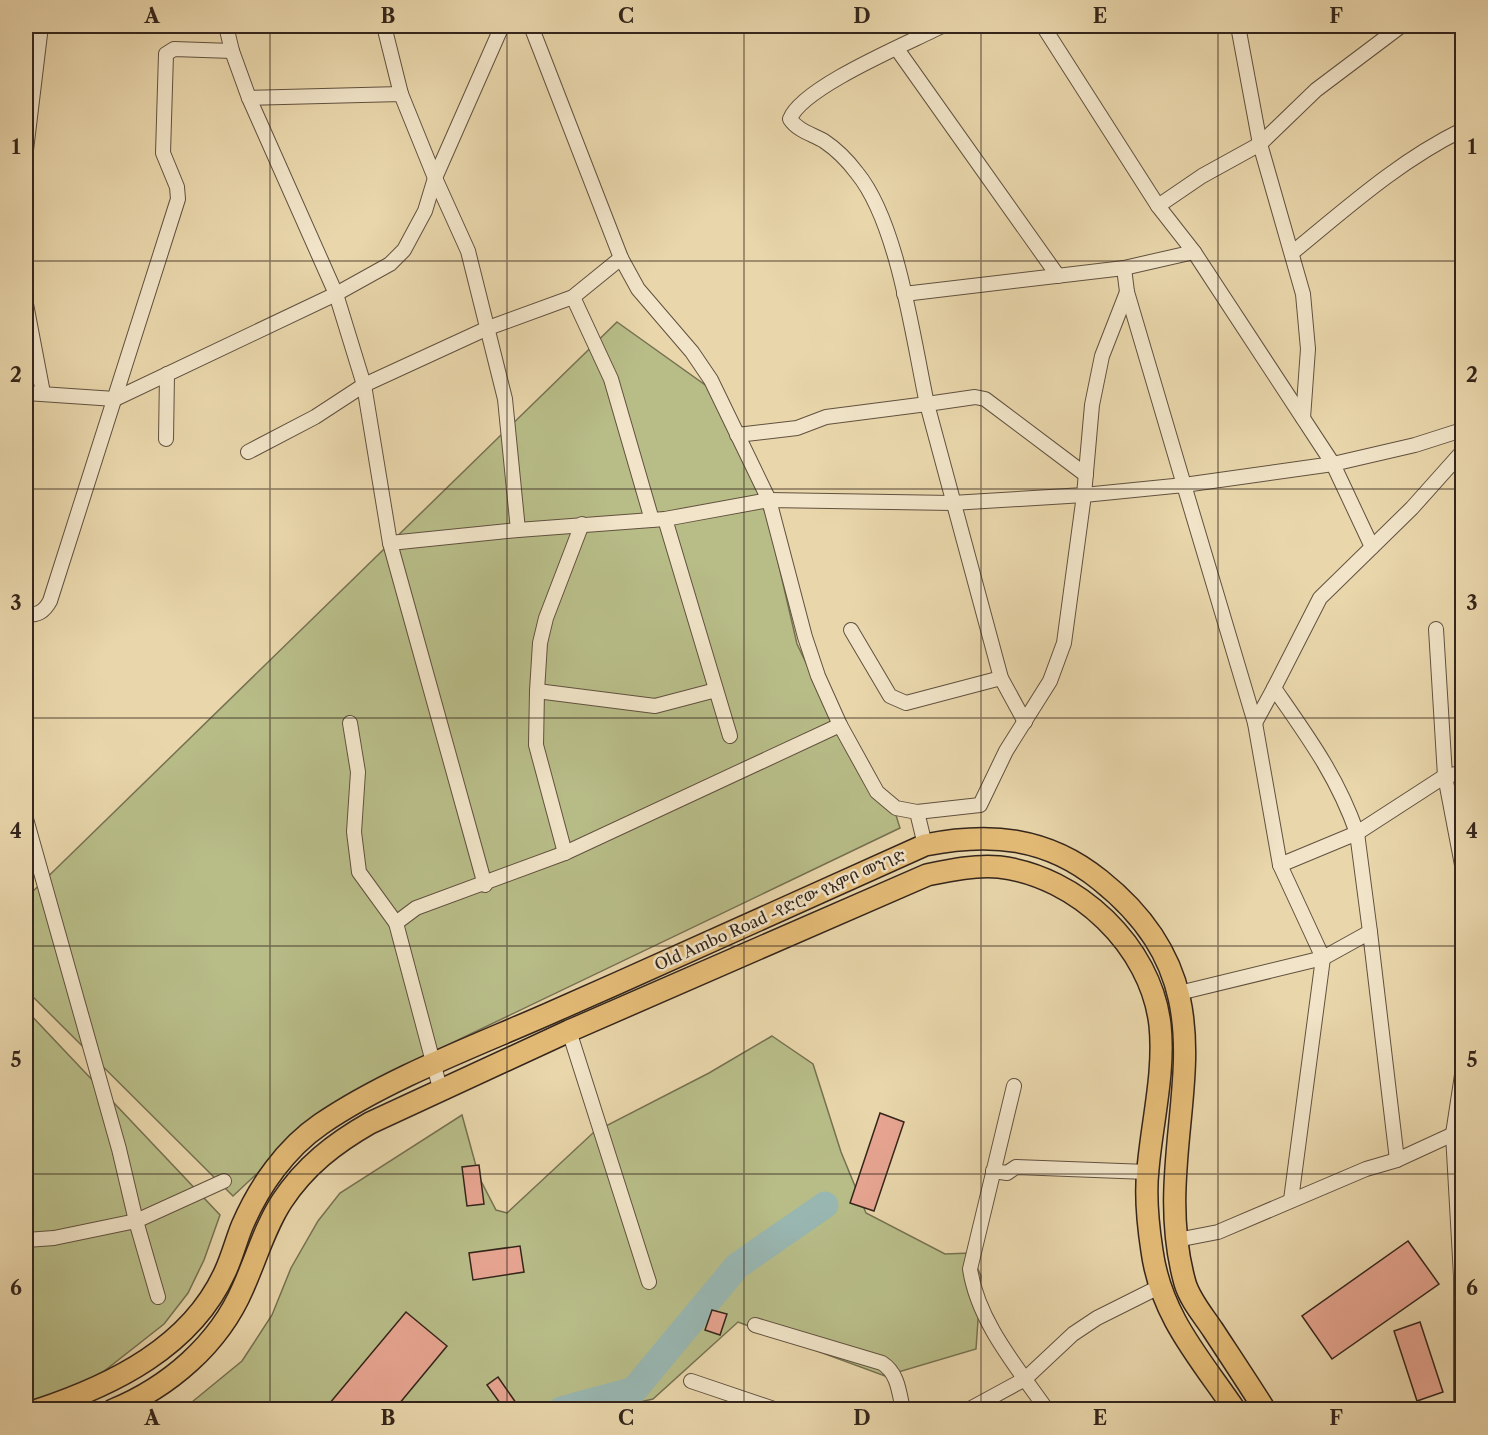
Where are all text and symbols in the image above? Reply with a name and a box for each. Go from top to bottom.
text: A [143,4,160,28]
text: B [381,4,396,28]
text: C [618,4,634,28]
text: D [853,4,871,28]
text: E [1093,4,1107,28]
text: F [1329,4,1343,28]
text: 1 [12,135,21,159]
text: 1 [1468,135,1477,159]
text: 2 [10,363,22,387]
text: 2 [1466,363,1478,387]
text: 3 [10,591,22,615]
text: 3 [1466,591,1478,615]
text: 4 [10,819,22,843]
text: 4 [1466,819,1478,843]
street label: Old Ambo Road -የድሮው የአምቦ መንገድ [651,845,909,975]
text: 5 [10,1048,22,1072]
text: 5 [1466,1048,1478,1072]
text: 6 [10,1276,22,1300]
text: 6 [1466,1276,1478,1300]
text: A [143,1406,160,1430]
text: B [381,1406,396,1430]
text: C [618,1406,634,1430]
text: D [853,1406,871,1430]
text: E [1093,1406,1107,1430]
text: F [1329,1406,1343,1430]

